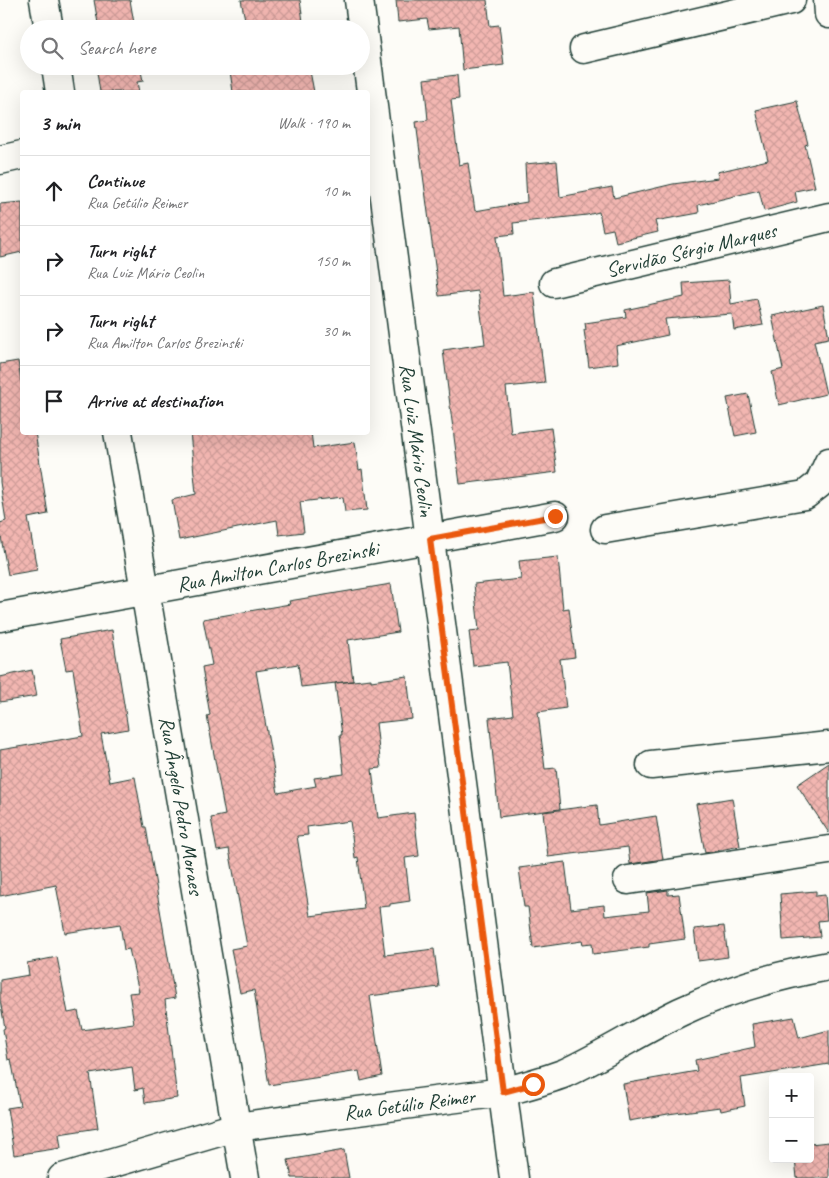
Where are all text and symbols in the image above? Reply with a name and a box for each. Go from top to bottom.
search box [20,20,370,75]
icon: search [38,34,66,62]
text: Search here [78,36,155,60]
text: 3 min [40,110,80,136]
text: Walk · 190 m [278,113,350,133]
text: Continue [87,169,144,193]
icon: ahead [40,177,68,205]
text: 10 m [323,181,350,201]
text: Rua Getúlio Reimer [87,193,187,213]
street label: Servidão Sérgio Marques [603,217,781,283]
text: Turn right [87,239,154,263]
icon: right [40,247,68,275]
text: 150 m [316,251,350,271]
text: Rua Luiz Mário Ceolin [87,263,204,283]
text: Turn right [87,309,154,333]
icon: right [40,317,68,345]
text: 30 m [323,321,350,341]
text: Rua Amilton Carlos Brezinski [87,333,242,353]
street label: Rua Luiz Mário Ceolin [394,362,440,519]
icon: arrive [40,387,68,415]
text: Arrive at destination [87,389,223,413]
route end [544,505,567,528]
street label: Rua Amilton Carlos Brezinski [175,535,383,598]
street label: Rua Ângelo Pedro Moraes [154,715,210,898]
route start [522,1073,545,1096]
map controls [769,1073,814,1163]
button: + [769,1073,814,1118]
street label: Rua Getúlio Reimer [342,1083,478,1126]
button: − [769,1118,814,1163]

